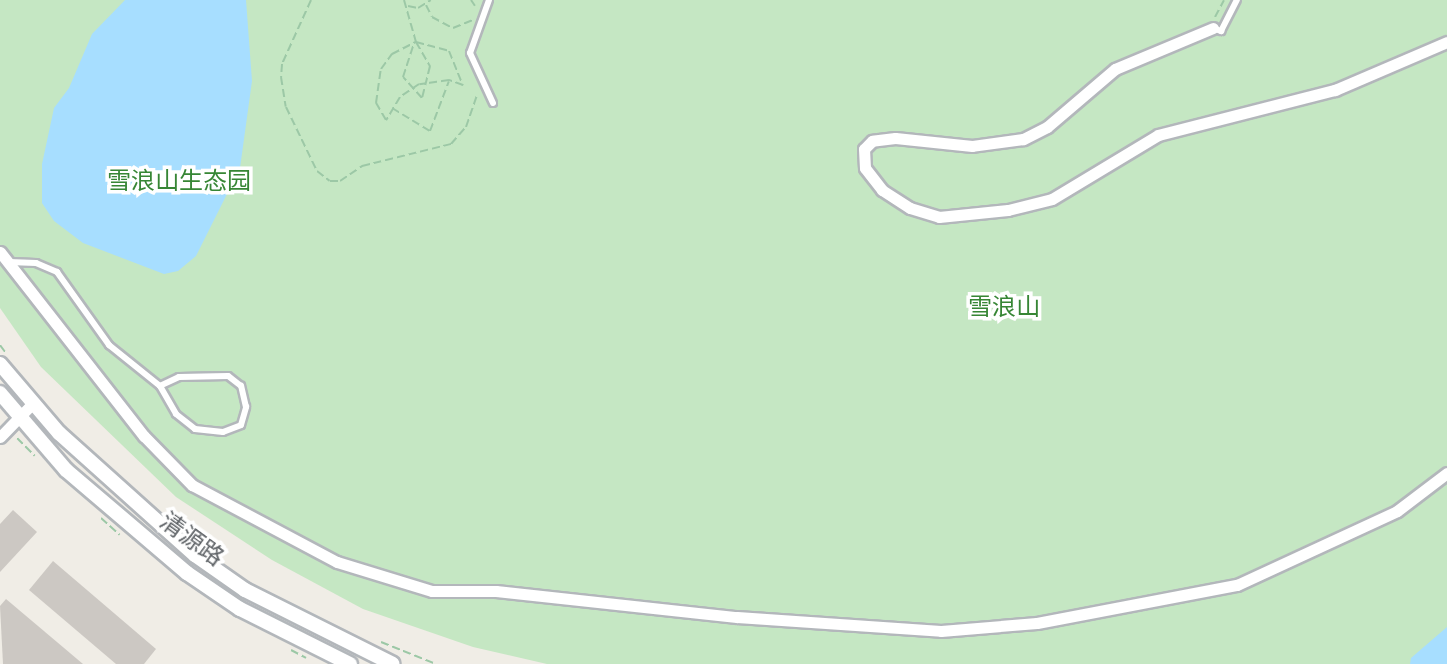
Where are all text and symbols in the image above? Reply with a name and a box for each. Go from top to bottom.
park label: 雪浪山生态园 [107,167,251,195]
park label: 雪浪山 [968,293,1040,321]
street label: 清源路 [154,506,230,572]

